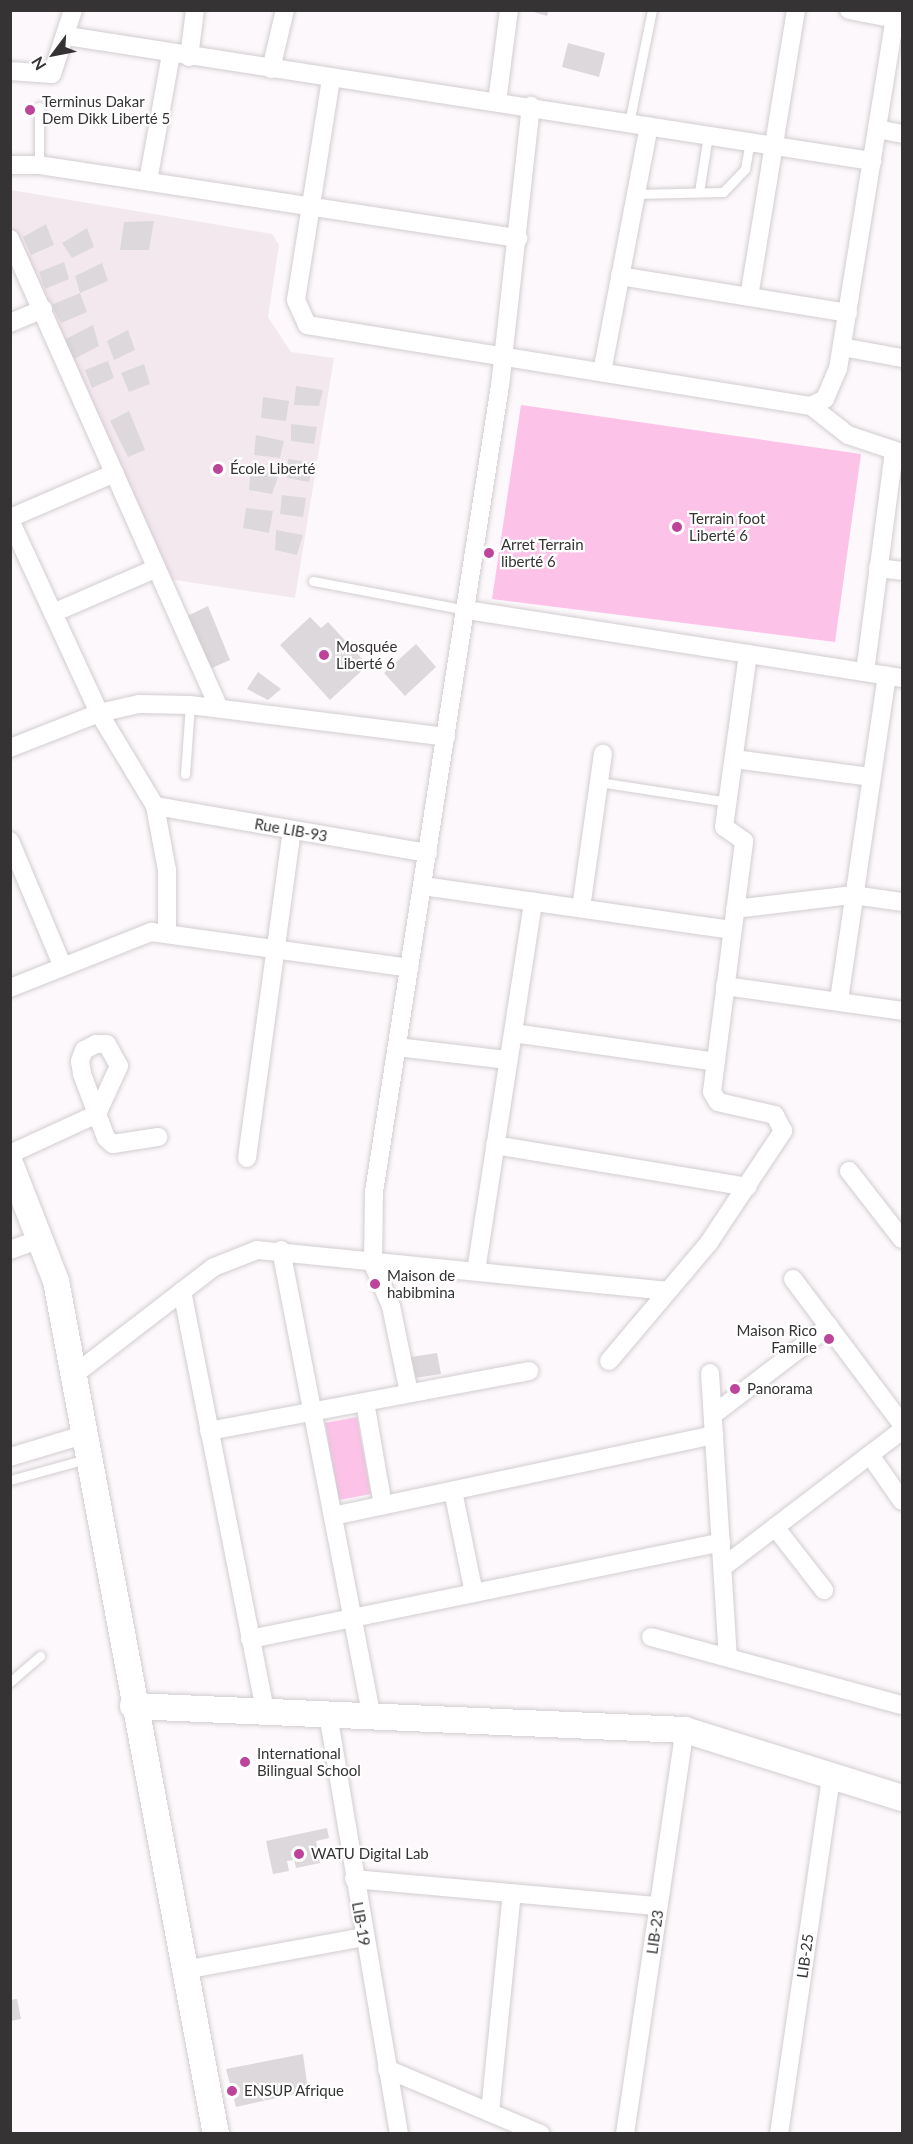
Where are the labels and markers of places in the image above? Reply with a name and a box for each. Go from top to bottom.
place label: Terminus Dakar Dem Dikk Liberté 5 [42,92,170,127]
marker: Terminus Dakar Dem Dikk Liberté 5 [23,103,37,117]
place label: École Liberté [230,460,315,478]
marker: École Liberté [211,462,225,476]
place label: Terrain foot Liberté 6 [689,509,765,544]
marker: Terrain foot Liberté 6 [670,520,684,534]
place label: Arret Terrain liberté 6 [501,535,584,570]
marker: Arret Terrain liberté 6 [482,546,496,560]
place label: Mosquée Liberté 6 [336,637,397,672]
marker: Mosquée Liberté 6 [317,648,331,662]
place label: Maison de habibmina [387,1266,455,1301]
marker: Maison de habibmina [368,1277,382,1291]
place label: Maison Rico Famille [737,1321,817,1356]
marker: Maison Rico Famille [822,1332,836,1346]
place label: Panorama [747,1380,813,1398]
marker: Panorama [728,1382,742,1396]
place label: International Bilingual School [257,1744,361,1779]
marker: International Bilingual School [238,1755,252,1769]
place label: WATU Digital Lab [311,1845,429,1863]
marker: WATU Digital Lab [292,1847,306,1861]
place label: ENSUP Afrique [244,2082,345,2100]
marker: ENSUP Afrique [225,2084,239,2098]

